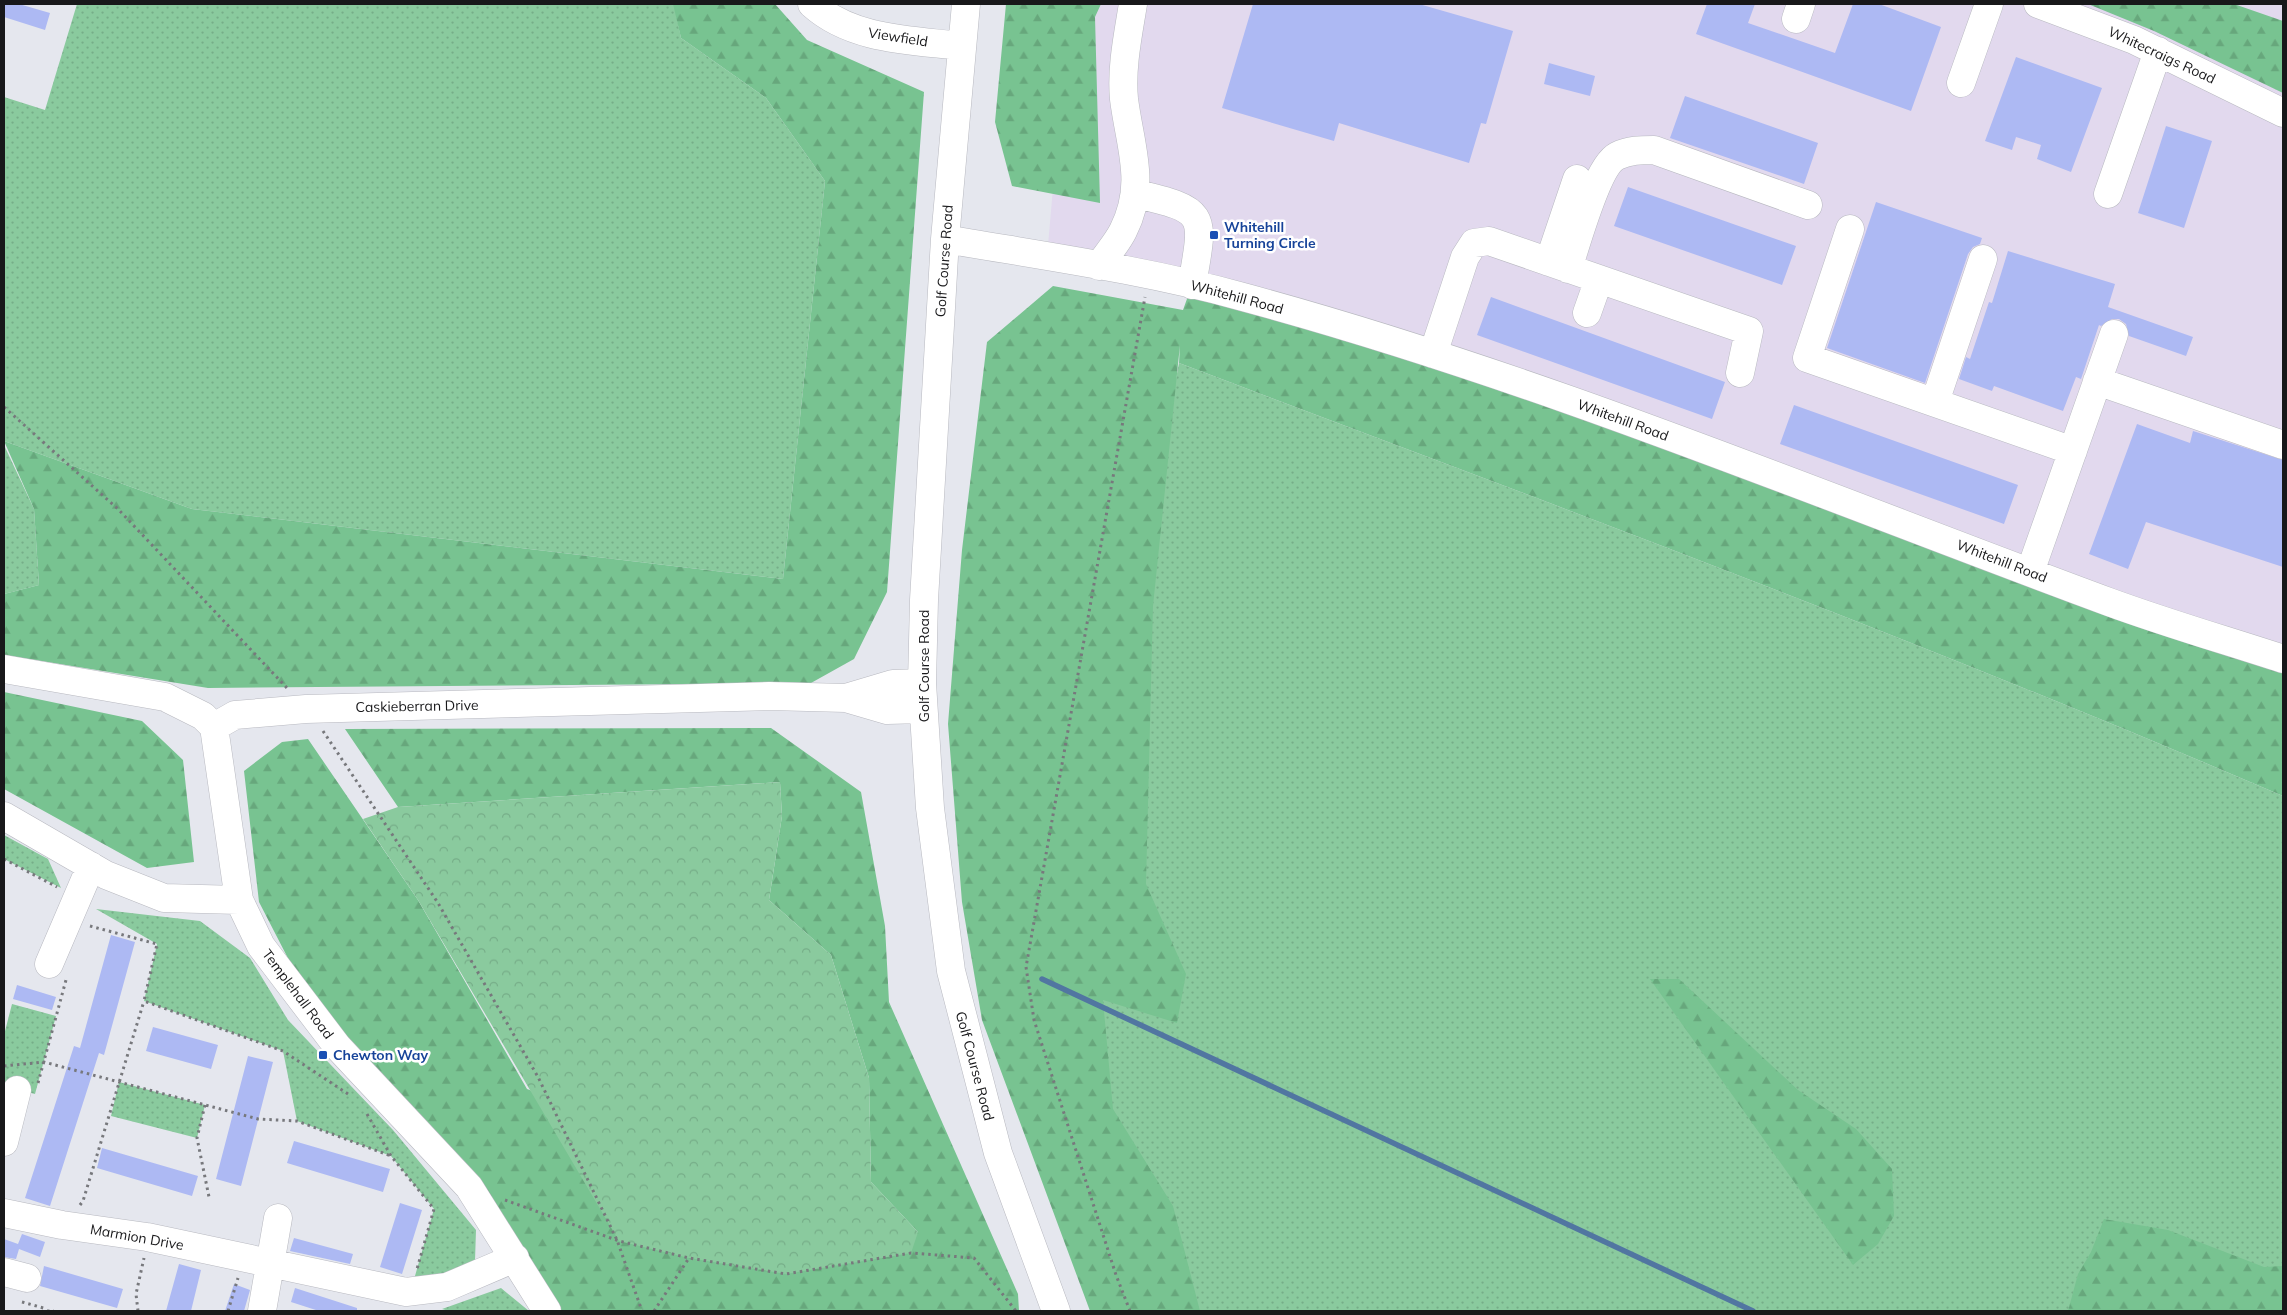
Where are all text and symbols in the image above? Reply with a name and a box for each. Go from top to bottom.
street label: Whitecraigs Road [2105,22,2219,88]
street label: Viewfield [867,23,929,51]
street label: Golf Course Road [931,204,957,318]
place label: Whitehill Turning Circle [1224,218,1316,252]
marker: Whitehill Turning Circle [1208,229,1220,241]
street label: Whitehill Road [1188,276,1286,318]
street label: Whitehill Road [1575,395,1671,445]
street label: Whitehill Road [1954,535,2050,587]
street label: Golf Course Road [915,610,933,722]
street label: Caskieberran Drive [355,696,479,716]
street label: Templehall Road [258,946,338,1042]
street label: Golf Course Road [952,1009,998,1123]
place label: Chewton Way [333,1046,428,1064]
marker: Chewton Way [317,1049,329,1061]
street label: Marmion Drive [89,1220,185,1254]

